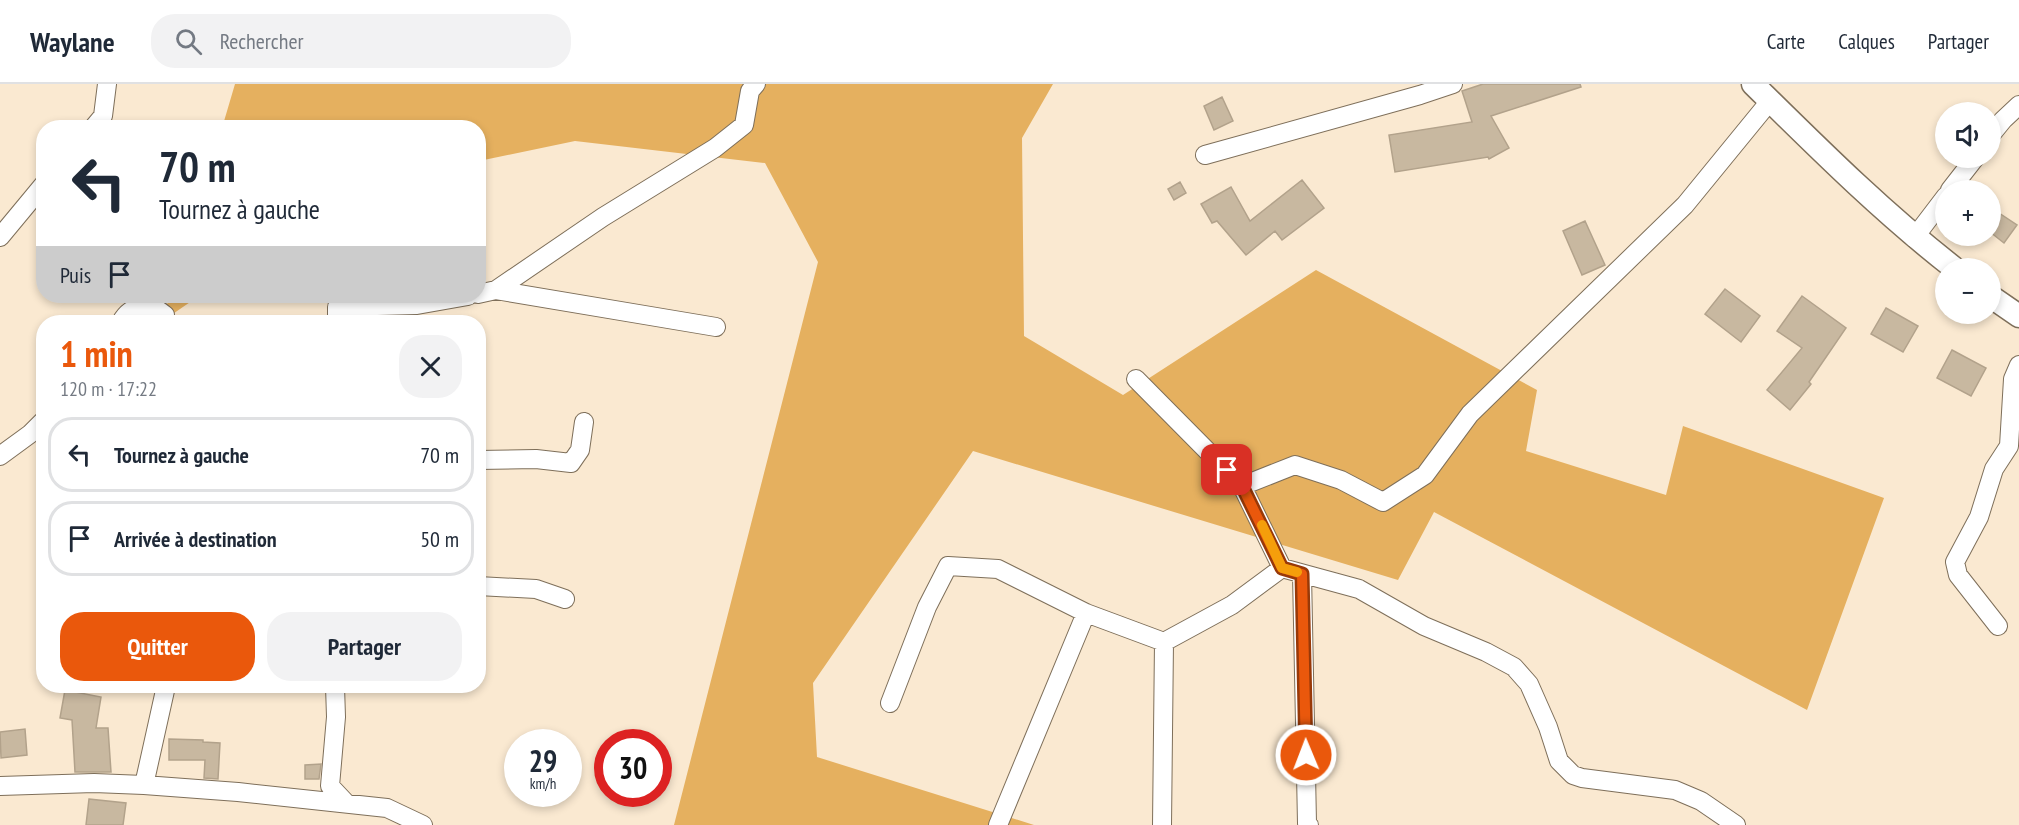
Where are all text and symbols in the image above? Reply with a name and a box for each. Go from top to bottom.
search box [151,14,571,68]
text: Waylane [30,23,115,60]
icon: search [172,25,205,58]
text: Rechercher [220,27,304,55]
text: Carte [1767,28,1805,55]
text: Calques [1838,28,1895,55]
text: Partager [1928,28,1989,55]
map controls [1935,102,2001,324]
button: sound [1935,102,2001,168]
text: 70 m [159,139,236,194]
icon: left [60,144,138,222]
button: + [1935,180,2001,246]
text: Tournez à gauche [159,192,320,226]
icon: arrive [103,258,136,291]
button: − [1935,258,2001,324]
text: Puis [60,261,91,289]
text: 1 min [60,330,133,377]
button: close [399,335,462,398]
text: 120 m · 17:22 [60,376,157,402]
icon: left [63,438,96,471]
text: Tournez à gauche [114,441,249,469]
text: 70 m [420,441,459,469]
pin [1201,444,1252,495]
icon: arrive [1210,453,1243,486]
icon: arrive [63,522,96,555]
text: Arrivée à destination [114,525,277,553]
text: 50 m [420,525,459,553]
button: Quitter [60,612,255,681]
button: Partager [267,612,462,681]
position arrow [1274,723,1338,787]
speed limit sign: 30 [594,729,672,807]
text: 29 [529,741,557,780]
text: km/h [530,774,556,793]

